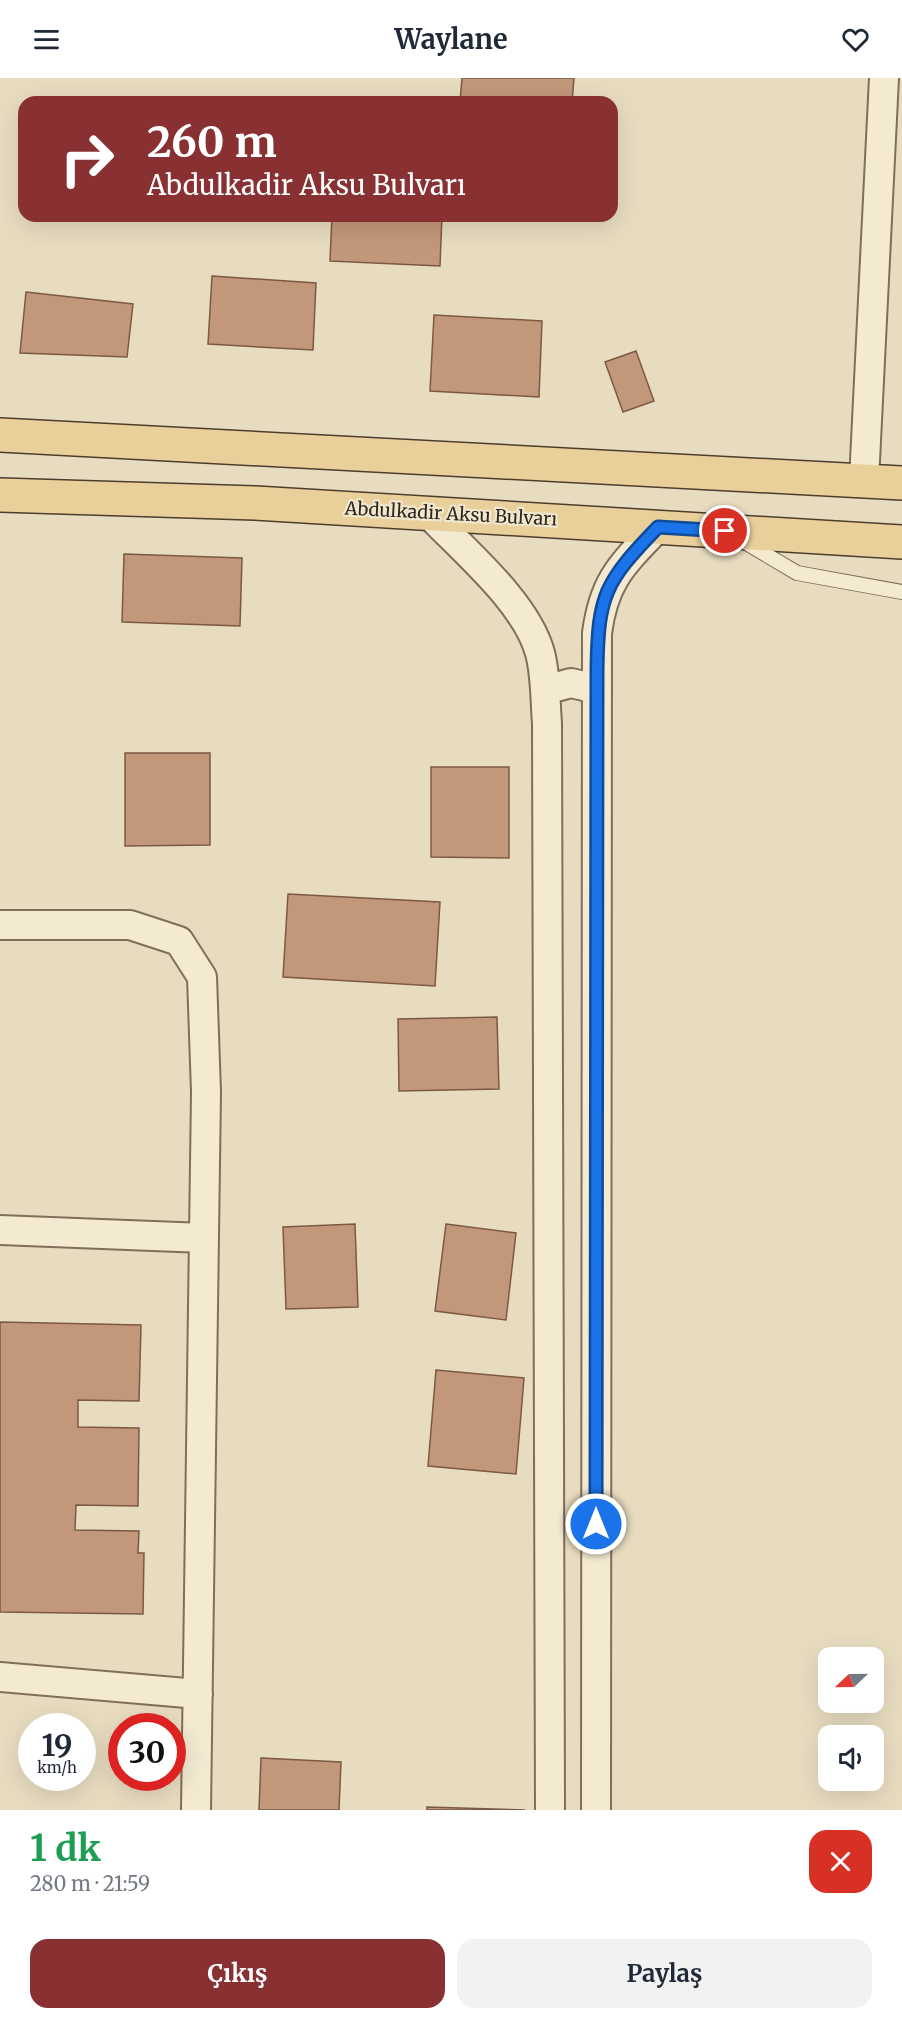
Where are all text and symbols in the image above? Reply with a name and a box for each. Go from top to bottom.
text: Waylane [394,22,508,56]
icon: menu [30,23,63,56]
icon: heart [839,23,872,56]
text: 260 m [147,116,277,168]
icon: right [48,120,126,198]
text: Abdulkadir Aksu Bulvarı [147,168,466,202]
street label: Abdulkadir Aksu Bulvarı [343,496,558,531]
pin [699,505,750,556]
icon: arrive [708,514,741,547]
position arrow [564,1492,628,1556]
north arrow [818,1647,884,1713]
map controls [818,1647,884,1791]
speed limit sign: 30 [108,1713,186,1791]
button: sound [818,1725,884,1791]
text: 19 [41,1726,73,1764]
text: km/h [37,1758,77,1777]
text: 1 dk [30,1826,101,1871]
button: close [809,1830,872,1893]
text: 280 m · 21:59 [30,1871,150,1896]
button: Çıkış [30,1939,445,2008]
button: Paylaş [457,1939,872,2008]

